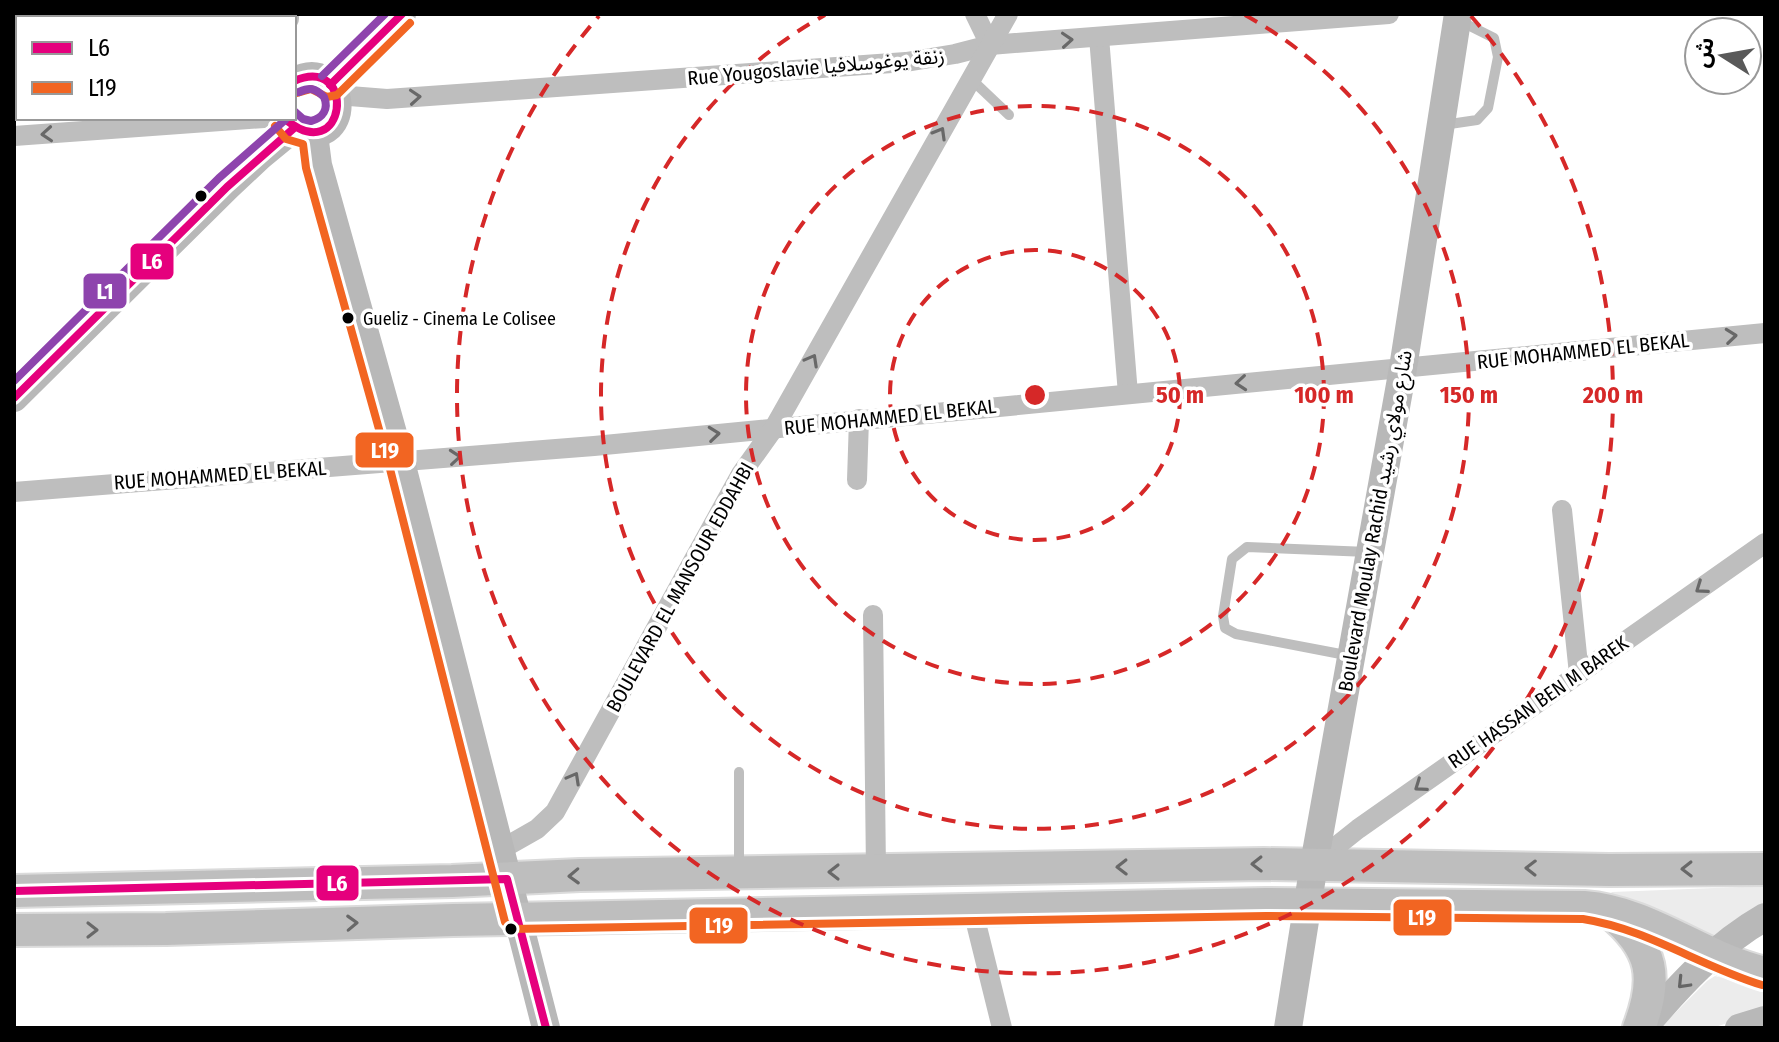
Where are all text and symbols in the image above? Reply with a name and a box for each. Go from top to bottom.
legend [16,16,296,120]
north arrow [1683,16,1763,96]
one-way arrow [1062,31,1074,48]
text: L6 [88,34,110,62]
text: ش [1688,35,1720,70]
street label: Rue Yougoslavie زنقة يوغوسلافيا [686,44,946,90]
text: L19 [88,74,117,102]
one-way arrow [409,89,422,106]
one-way arrow [40,125,53,142]
one-way arrow [930,128,946,142]
unlabelled marker [193,188,209,204]
line badge: L6 [129,242,175,281]
text: L6 [141,248,163,275]
line badge: L1 [82,272,128,310]
text: L1 [97,278,113,305]
place label: Gueliz - Cinema Le Colisee [363,308,556,330]
marker: Gueliz - Cinema Le Colisee [340,310,356,326]
street label: RUE MOHAMMED EL BEKAL [1476,328,1690,374]
one-way arrow [1725,328,1738,345]
street label: Boulevard Moulay Rachid شارع مولاي رشيد [1333,348,1420,694]
one-way arrow [802,354,818,369]
one-way arrow [1234,375,1247,392]
centre of rings [1021,381,1049,409]
text: 50 m [1156,381,1204,409]
text: 100 m [1294,381,1354,409]
text: 150 m [1440,381,1498,409]
text: 200 m [1582,381,1643,409]
street label: RUE MOHAMMED EL BEKAL [783,394,997,440]
one-way arrow [707,426,720,443]
line badge: L19 [354,431,415,469]
text: L19 [371,437,399,464]
one-way arrow [449,449,462,466]
street label: RUE MOHAMMED EL BEKAL [113,456,327,494]
street label: BOULEVARD EL MANSOUR EDDAHBI [601,458,759,716]
one-way arrow [1696,578,1710,593]
street label: RUE HASSAN BEN M BAREK [1443,630,1633,773]
one-way arrow [564,772,579,786]
one-way arrow [1414,776,1428,791]
one-way arrow [1250,856,1263,873]
one-way arrow [1115,858,1128,876]
one-way arrow [1524,859,1537,876]
one-way arrow [1680,860,1693,877]
one-way arrow [827,863,840,881]
line badge: L6 [315,864,360,902]
one-way arrow [567,867,580,884]
text: L6 [326,870,348,897]
line badge: L19 [1392,898,1453,937]
text: L19 [1408,904,1436,931]
line badge: L19 [688,906,749,945]
text: L19 [705,912,733,939]
one-way arrow [346,915,359,932]
one-way arrow [86,921,99,939]
unlabelled marker [503,921,519,937]
one-way arrow [1677,974,1692,988]

